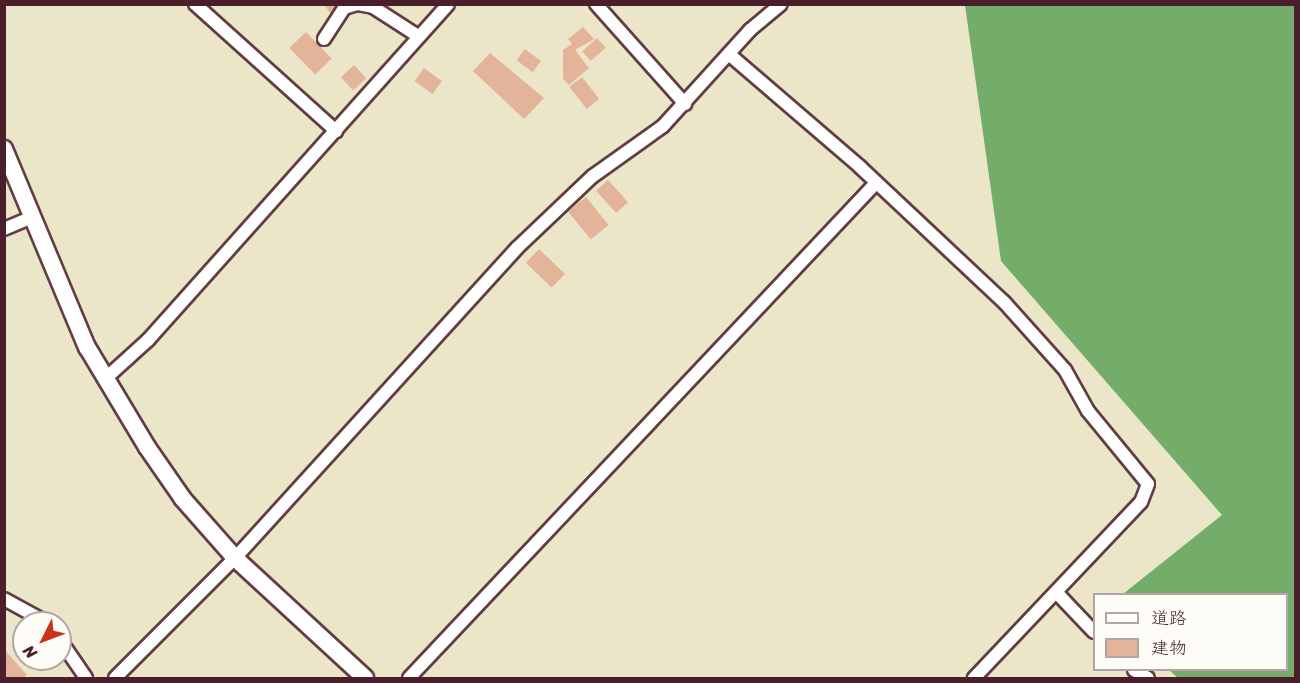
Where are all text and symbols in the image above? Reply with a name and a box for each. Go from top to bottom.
legend [1093,593,1288,671]
text: 道路 [1151,602,1187,634]
north arrow [12,611,72,671]
text: 建物 [1151,632,1187,664]
text: N [15,638,44,666]

